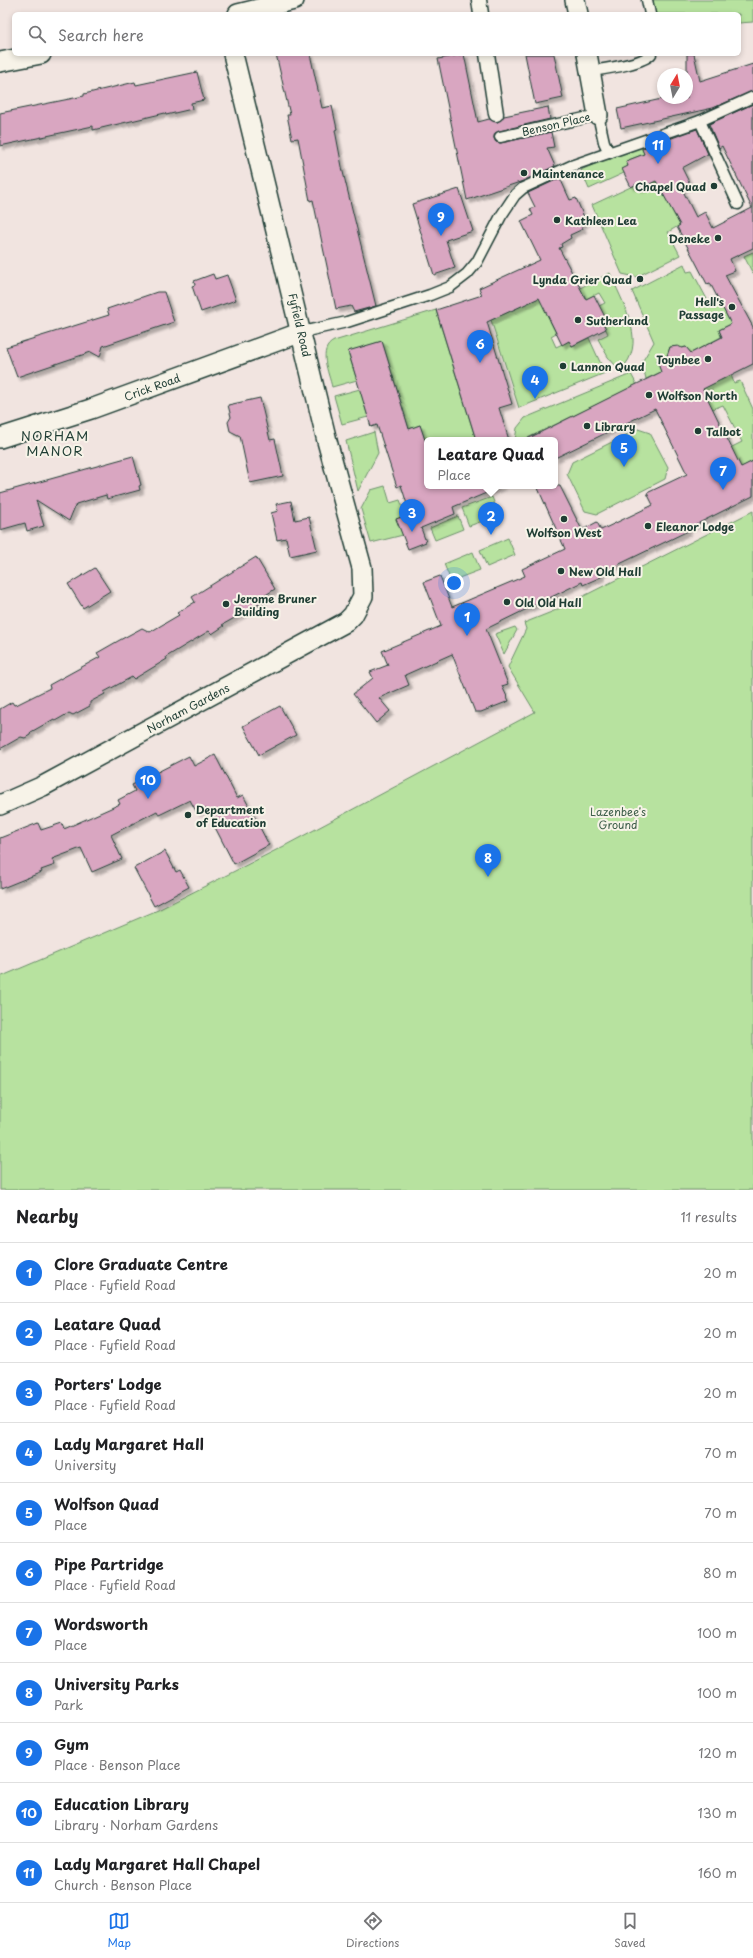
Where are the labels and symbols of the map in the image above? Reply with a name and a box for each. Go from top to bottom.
north arrow [657,68,693,104]
street label: Benson Place [520,108,592,140]
pin: 11 [645,131,671,164]
place label: Maintenance [532,165,604,182]
marker: Maintenance [519,168,529,178]
place label: Chapel Quad [635,178,706,195]
marker: Chapel Quad [709,181,719,191]
pin: 9 [428,203,454,236]
place label: Kathleen Lea [565,212,637,229]
marker: Kathleen Lea [552,215,562,225]
place label: Deneke [669,230,710,247]
marker: Deneke [713,233,723,243]
place label: Lynda Grier Quad [533,271,632,288]
marker: Lynda Grier Quad [635,274,645,284]
street label: Fyfield Road [284,291,316,359]
place label: Hell's Passage [679,293,724,323]
marker: Hell's Passage [727,302,737,312]
place label: Sutherland [586,312,649,329]
marker: Sutherland [573,315,583,325]
pin: 6 [467,330,493,363]
place label: Toynbee [656,351,700,368]
marker: Toynbee [703,354,713,364]
place label: Lannon Quad [571,358,645,375]
marker: Lannon Quad [558,361,568,371]
pin: 4 [522,366,548,399]
street label: Crick Road [122,369,183,405]
place label: Wolfson North [657,387,738,404]
marker: Wolfson North [644,390,654,400]
place label: Library [595,418,635,435]
marker: Library [582,421,592,431]
place label: Talbot [706,423,741,440]
district label: NORHAM MANOR [21,426,89,460]
marker: Talbot [693,426,703,436]
pin: 5 [611,434,637,467]
pin: 7 [710,457,736,490]
pin: 3 [399,499,425,532]
pin: 2 [478,502,504,535]
marker: Wolfson West [559,514,569,524]
place label: Eleanor Lodge [656,518,734,535]
marker: Eleanor Lodge [643,521,653,531]
place label: Wolfson West [526,524,602,541]
place label: New Old Hall [569,563,641,580]
marker: New Old Hall [556,566,566,576]
your location [444,573,464,593]
place label: Jerome Bruner Building [234,590,317,620]
place label: Old Old Hall [515,594,581,611]
marker: Old Old Hall [502,597,512,607]
marker: Jerome Bruner Building [221,599,231,609]
pin: 1 [454,603,480,636]
street label: Norham Gardens [144,679,232,737]
pin: 10 [135,766,161,799]
place label: Department of Education [196,801,266,831]
park label: Lazenbee's Ground [590,803,646,833]
marker: Department of Education [183,810,193,820]
pin: 8 [475,844,501,877]

